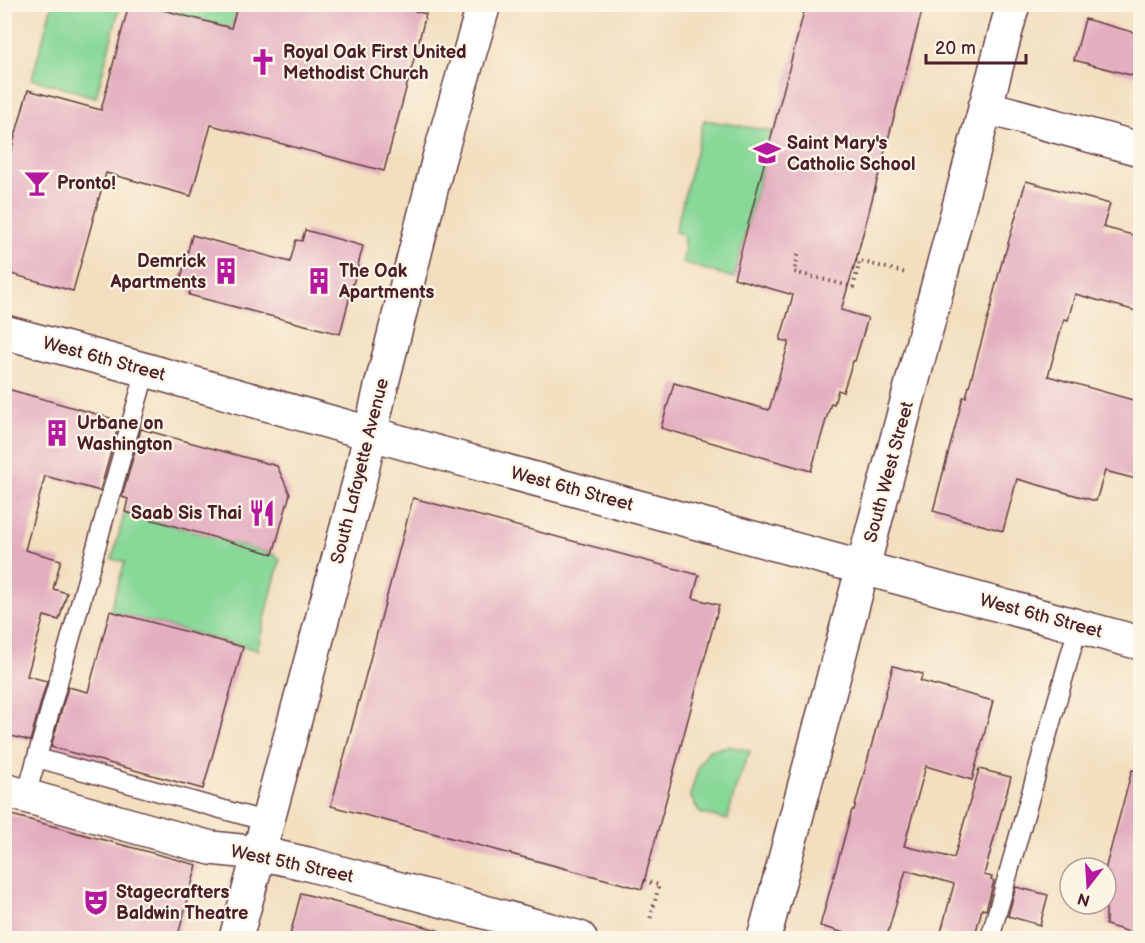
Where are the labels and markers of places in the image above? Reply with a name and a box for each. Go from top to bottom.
place label: Royal Oak First United Methodist Church [283,42,467,84]
church icon: Royal Oak First United Methodist Church [248,47,278,77]
place label: Saint Mary's Catholic School [787,133,915,175]
school or university icon: Saint Mary's Catholic School [752,138,782,168]
bar icon: Pronto! [22,168,52,198]
place label: Pronto! [57,173,116,194]
place label: Demrick Apartments [110,251,207,293]
building icon: Demrick Apartments [211,256,241,286]
place label: The Oak Apartments [338,261,435,303]
building icon: The Oak Apartments [304,266,334,296]
place label: Urbane on Washington [77,413,172,455]
building icon: Urbane on Washington [42,418,72,448]
restaurant icon: Saab Sis Thai [247,498,277,528]
place label: Saab Sis Thai [131,503,242,524]
place label: Stagecrafters Baldwin Theatre [116,882,248,924]
theatre icon: Stagecrafters Baldwin Theatre [81,887,111,917]

